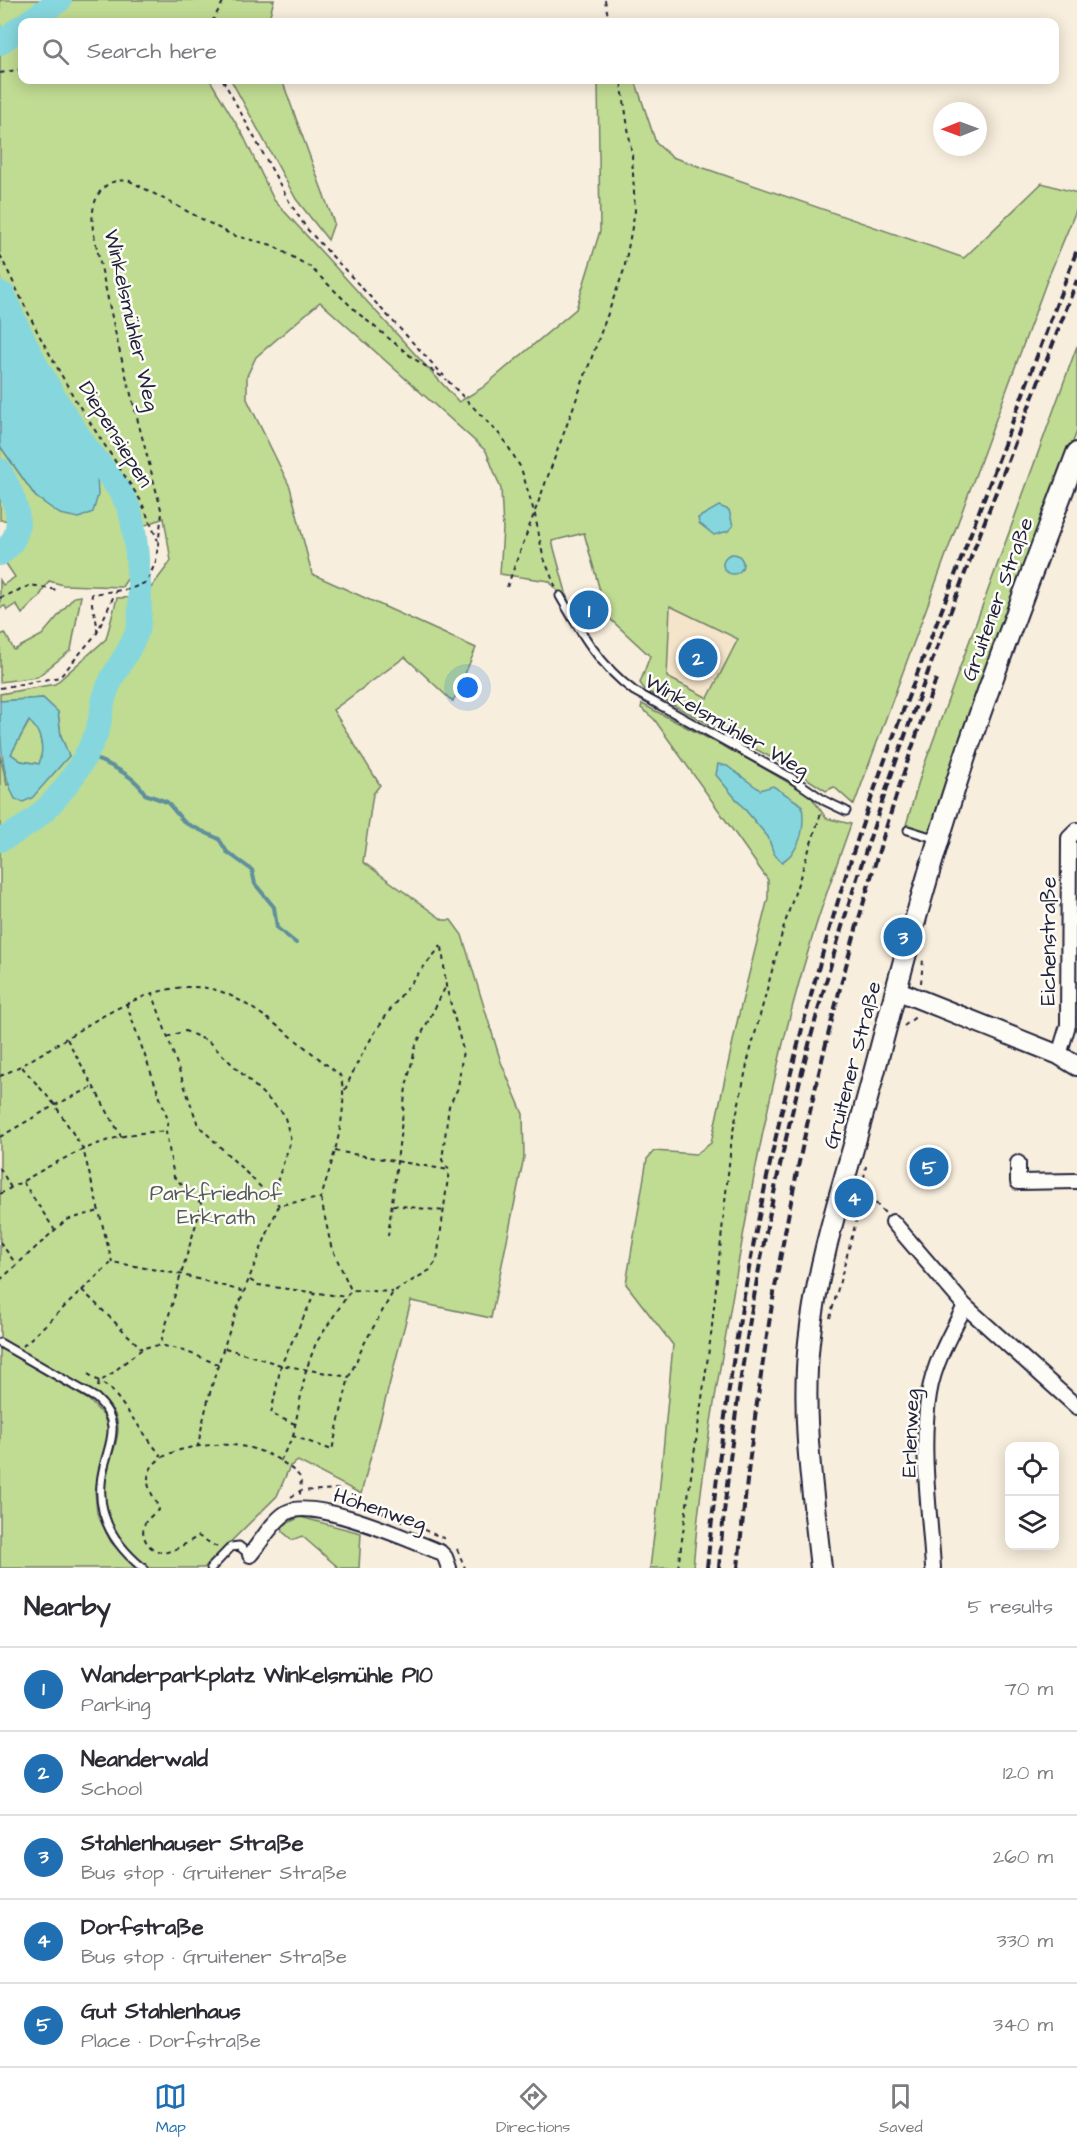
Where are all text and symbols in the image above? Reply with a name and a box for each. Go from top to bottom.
search box [18,18,1059,84]
icon: search [39,35,72,68]
text: Search here [87,36,217,67]
north arrow [933,102,987,156]
street label: Winkelsmühler Weg [95,226,167,414]
street label: Diepensiepen [71,376,160,494]
street label: Gruitener Straße [954,513,1041,685]
pin: 1 [570,588,608,632]
pin: 2 [678,636,718,680]
street label: Winkelsmühler Weg [638,666,814,786]
your location [453,673,482,702]
street label: Eichenstraße [1034,877,1063,1005]
pin: 3 [884,914,922,960]
street label: Gruitener Straße [816,978,889,1152]
pin: 5 [910,1144,948,1190]
pin: 4 [834,1176,874,1220]
park label: Parkfriedhof Erkrath [150,1179,283,1232]
street label: Erlenweg [894,1388,929,1478]
map controls [1005,1442,1059,1550]
button: locate [1005,1442,1059,1496]
street label: Höhenweg [329,1481,430,1540]
button: layers [1005,1496,1059,1550]
text: Nearby [24,1589,111,1625]
text: 5 results [968,1593,1053,1621]
text: Wanderparkplatz Winkelsmühle P10 [81,1660,433,1691]
text: 1 [42,1675,45,1703]
text: 70 m [1005,1675,1053,1703]
text: Parking [81,1691,151,1719]
text: Neanderwald [81,1744,208,1775]
text: 2 [38,1759,49,1787]
text: 120 m [1003,1759,1053,1787]
text: School [81,1775,142,1803]
text: Stahlenhauser Straße [81,1828,304,1859]
text: 3 [38,1843,49,1871]
text: 260 m [993,1843,1053,1871]
text: Bus stop · Gruitener Straße [81,1859,347,1887]
text: Dorfstraße [81,1912,204,1943]
text: 4 [37,1927,50,1955]
text: 330 m [996,1927,1053,1955]
text: Bus stop · Gruitener Straße [81,1943,347,1971]
text: Gut Stahlenhaus [81,1996,241,2027]
text: 5 [36,2011,51,2039]
text: 340 m [993,2011,1053,2039]
text: Place · Dorfstraße [81,2027,261,2055]
tab: Map [154,2080,187,2138]
tab: Directions [496,2080,570,2138]
tab: Saved [879,2080,923,2138]

